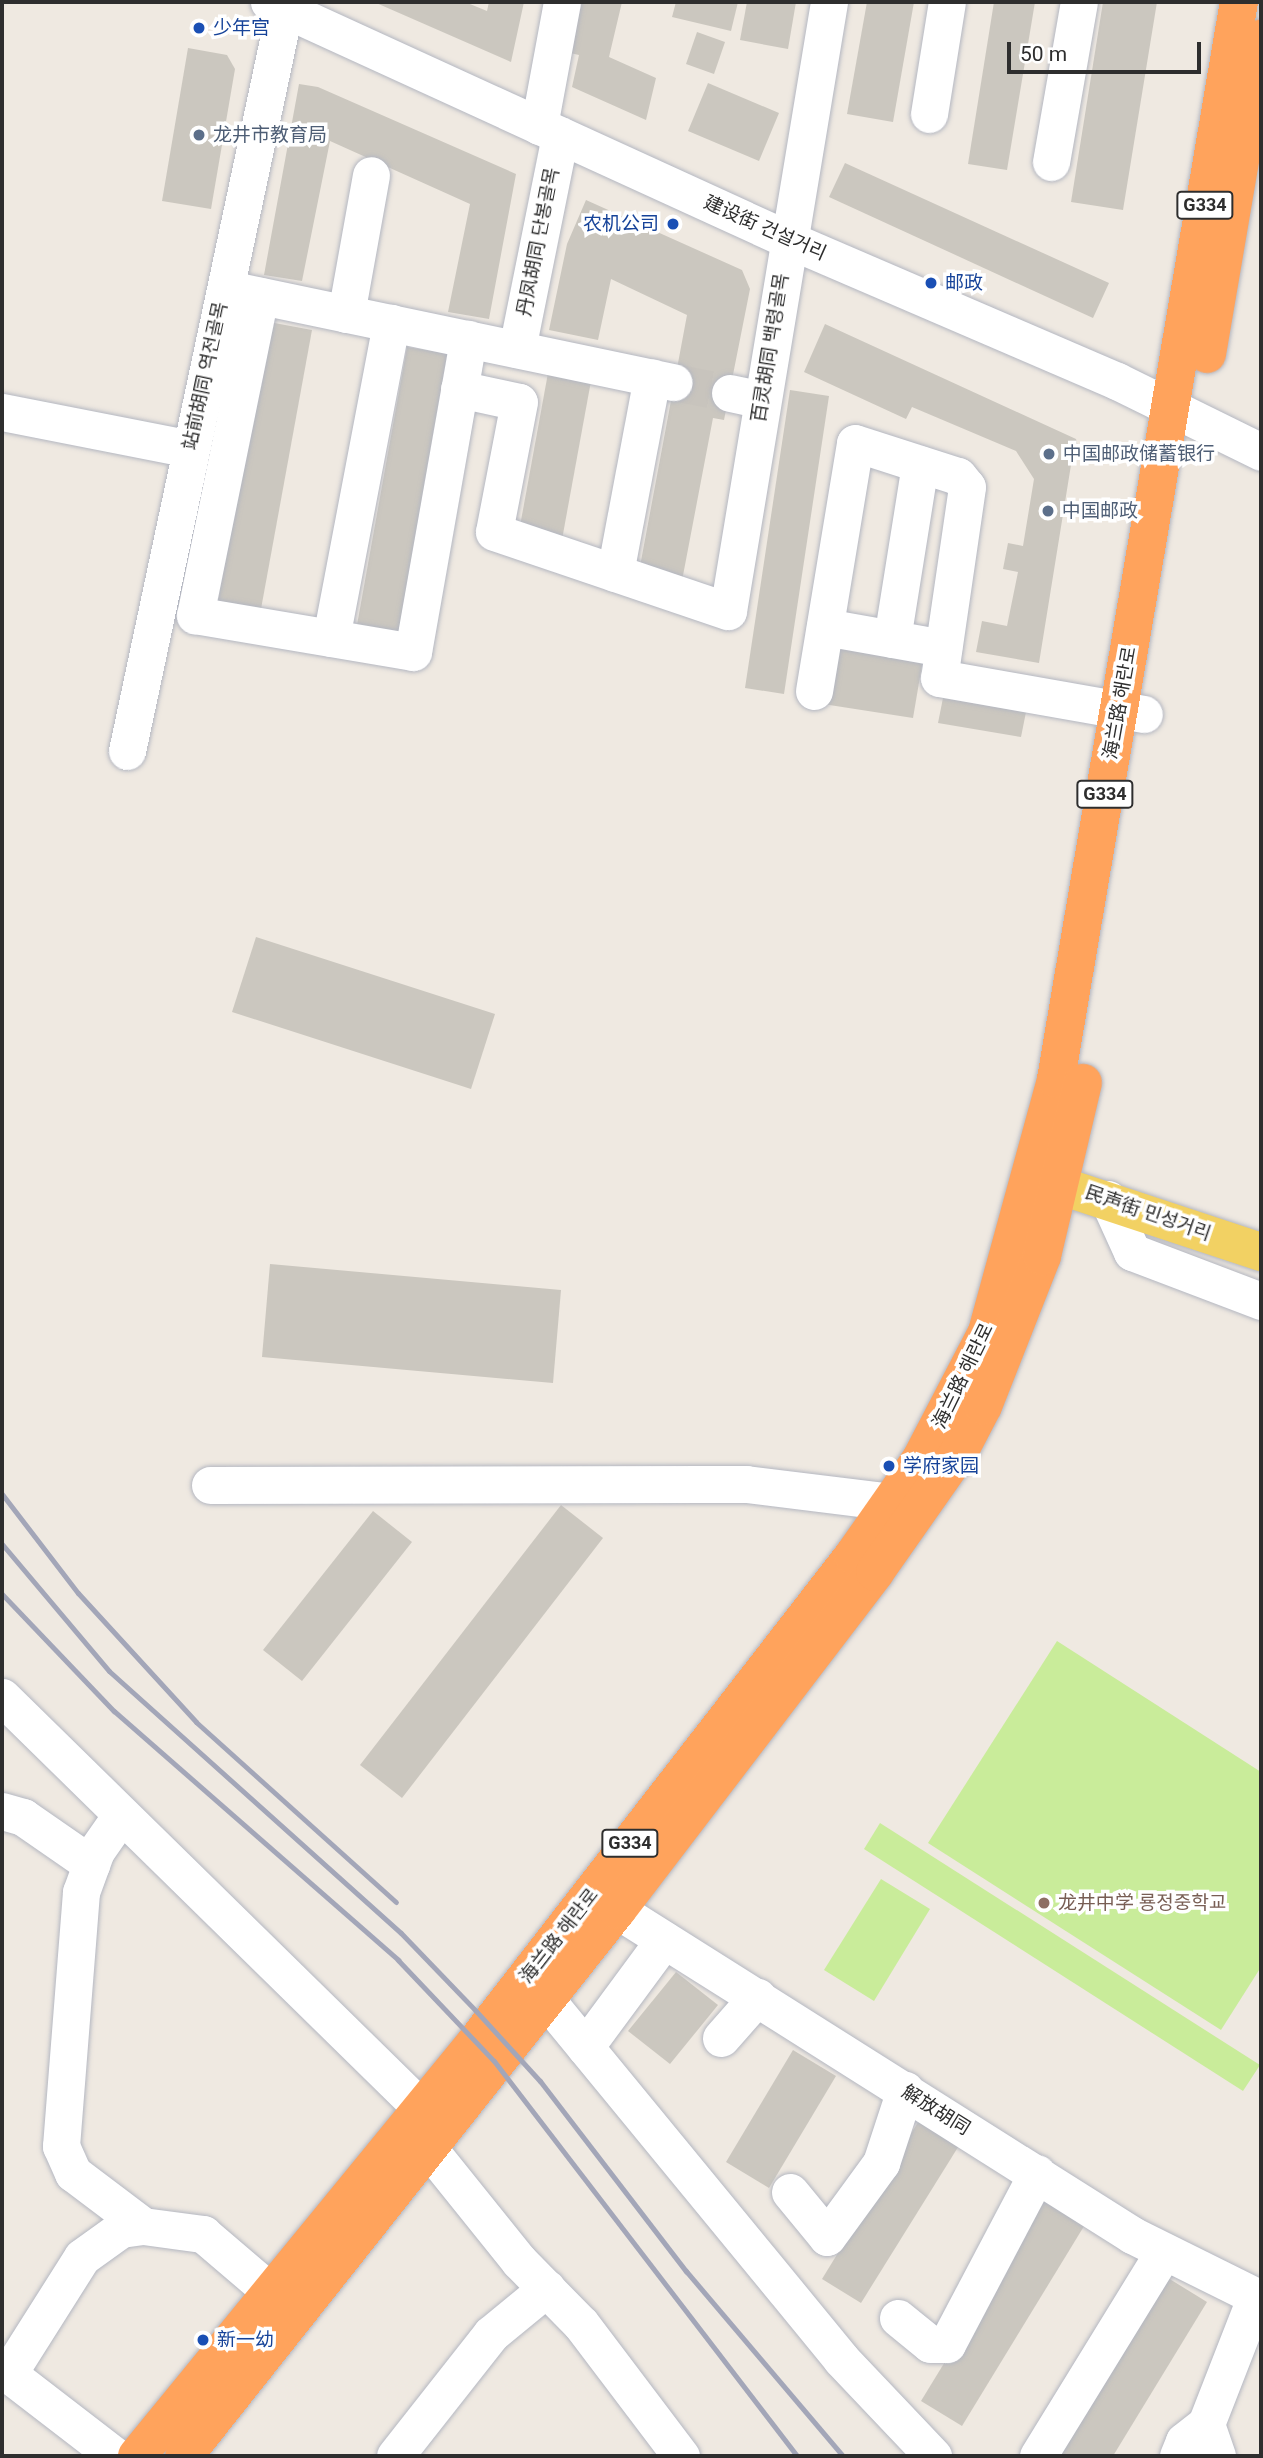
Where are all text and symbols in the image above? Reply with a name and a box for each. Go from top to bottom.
place label: 少年宫 [213,17,270,39]
marker: 少年宫 [191,20,207,36]
scale bar [1011,28,1205,72]
text: 50 m [1020,42,1067,66]
place label: 龙井市教育局 [213,124,327,146]
marker: 龙井市教育局 [191,127,207,143]
street label: 丹凤胡同 단봉골목 [512,166,564,318]
road number: G334 [1175,190,1235,220]
street label: 建设街 건설거리 [700,191,830,265]
place label: 农机公司 [583,213,659,235]
marker: 农机公司 [665,216,681,232]
street label: 百灵胡同 백령골목 [747,272,793,424]
place label: 邮政 [945,272,983,294]
marker: 邮政 [923,275,939,291]
street label: 站前胡同 역전골목 [178,300,232,452]
place label: 中国邮政储蓄银行 [1063,443,1215,465]
marker: 中国邮政储蓄银行 [1041,446,1057,462]
place label: 中国邮政 [1062,500,1138,522]
marker: 中国邮政 [1040,503,1056,519]
street label: 海兰路 해란로 [1099,645,1141,761]
road number: G334 [1075,780,1135,808]
street label: 民声街 민성거리 [1082,1181,1214,1245]
street label: 海兰路 해란로 [928,1320,998,1432]
place label: 学府家园 [903,1455,979,1477]
marker: 学府家园 [881,1458,897,1474]
road number: G334 [600,1828,660,1857]
street label: 海兰路 해란로 [515,1884,603,1988]
place label: 龙井中学 룡정중학교 [1058,1892,1226,1914]
marker: 龙井中学 룡정중학교 [1036,1895,1052,1911]
street label: 解放胡同 [898,2080,974,2140]
place label: 新一幼 [217,2329,274,2351]
marker: 新一幼 [195,2332,211,2348]

